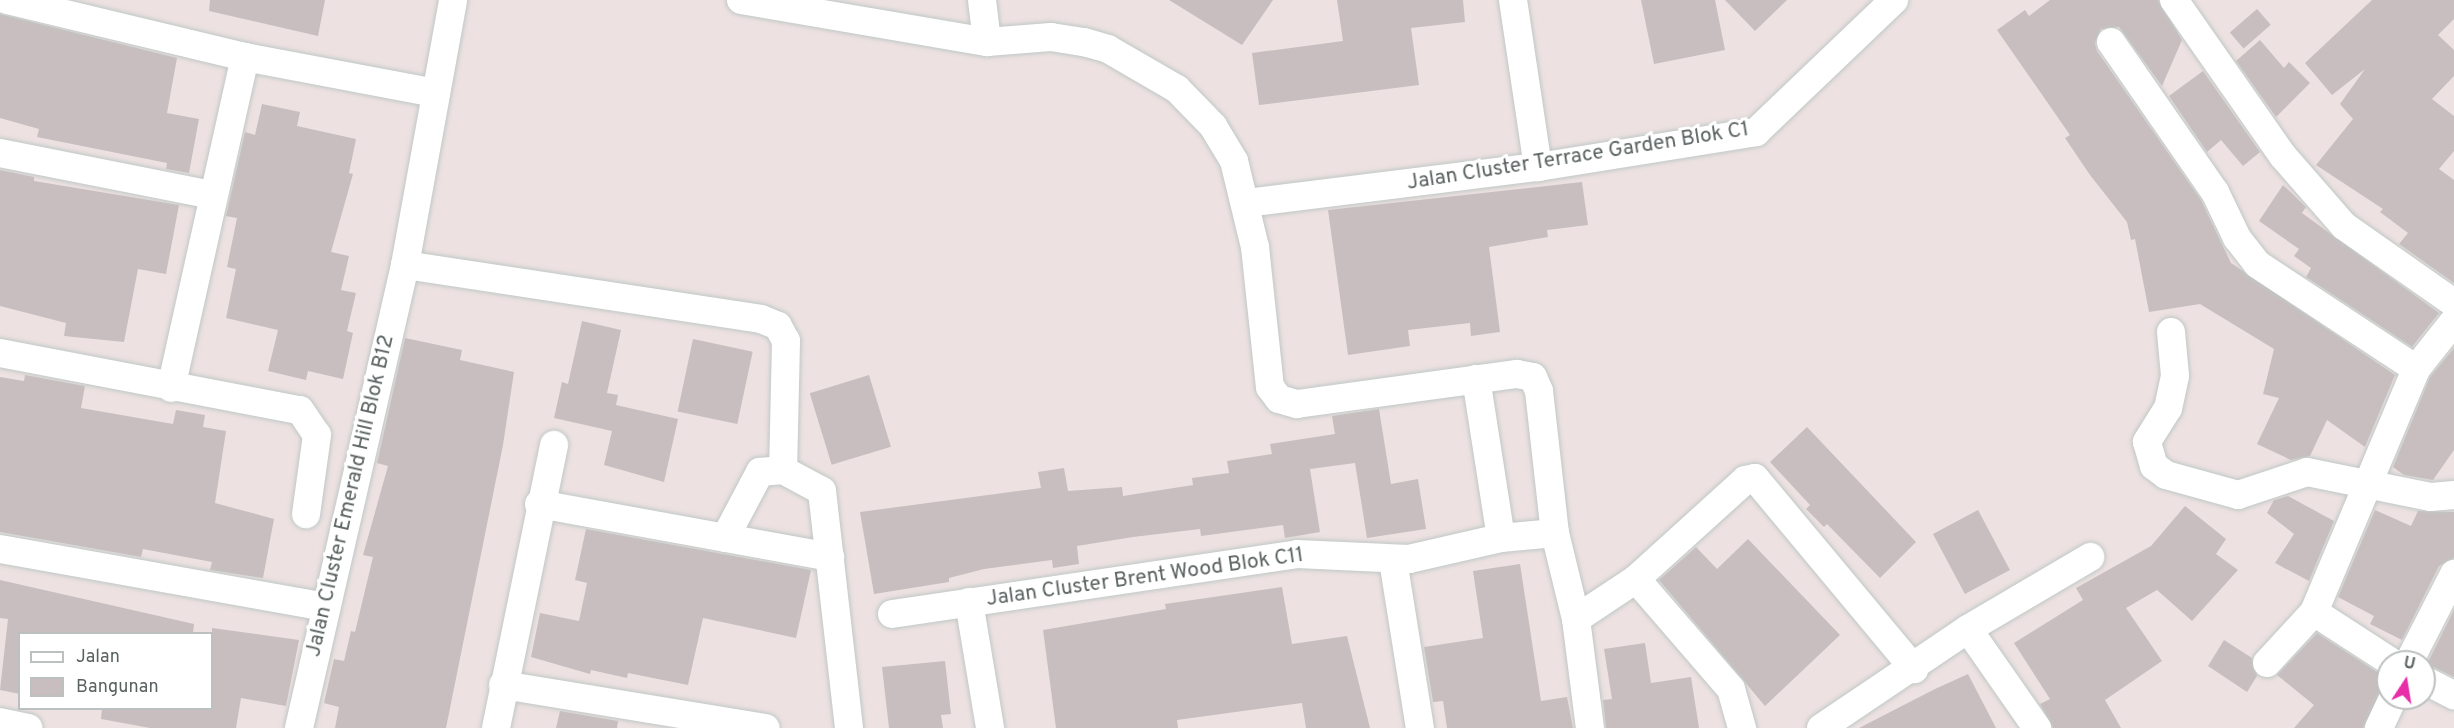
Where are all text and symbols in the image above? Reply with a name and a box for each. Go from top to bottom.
street label: Jalan Cluster Terrace Garden Blok C1 [1405,117,1751,197]
street label: Jalan Cluster Emerald Hill Blok B12 [302,333,400,659]
street label: Jalan Cluster Brent Wood Blok C11 [984,543,1306,613]
legend [18,632,213,710]
text: Jalan [76,646,120,669]
north arrow [2376,650,2436,710]
text: U [2402,653,2417,675]
text: Bangunan [76,676,159,699]

